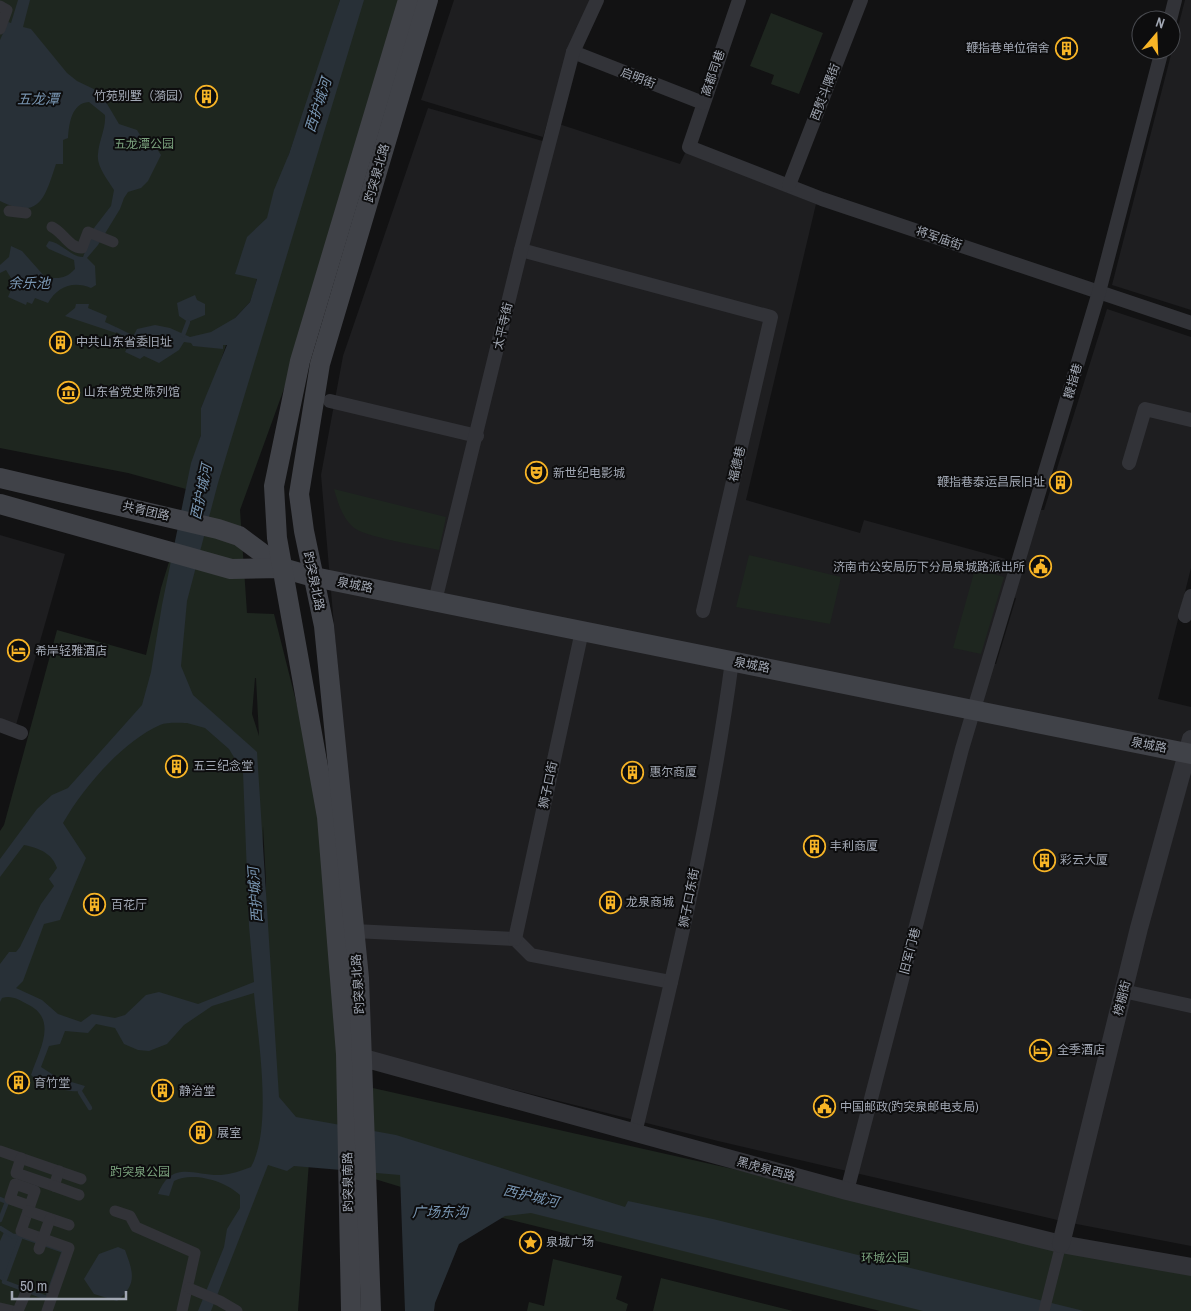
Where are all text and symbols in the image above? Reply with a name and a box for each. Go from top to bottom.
north arrow [1131,10,1181,60]
text: N [1153,13,1167,33]
building icon: 鞭指巷单位宿舍 [1054,36,1078,60]
place label: 鞭指巷单位宿舍 [966,40,1050,56]
street label: 高都司巷 [698,48,728,98]
street label: 西熨斗隅街 [807,61,843,123]
street label: 启明街 [618,64,658,92]
water label: 西护城河 [301,73,336,134]
building icon: 竹苑别墅（漪园） [194,84,218,108]
place label: 竹苑别墅（漪园） [94,88,190,104]
water label: 五龙潭 [17,90,62,108]
park label: 五龙潭公园 [114,136,174,152]
street label: 趵突泉北路 [361,142,393,204]
street label: 将军庙街 [914,223,964,253]
water label: 余乐池 [8,274,52,292]
street label: 太平寺街 [490,301,516,351]
building icon: 中共山东省委旧址 [48,330,72,354]
place label: 中共山东省委旧址 [76,334,172,350]
street label: 鞭指巷 [1060,361,1086,401]
museum icon: 山东省党史陈列馆 [56,380,80,404]
place label: 山东省党史陈列馆 [84,384,180,400]
street label: 福德巷 [725,445,749,483]
water label: 西护城河 [186,460,216,521]
theatre icon: 新世纪电影城 [525,461,549,485]
place label: 新世纪电影城 [553,465,625,481]
building icon: 鞭指巷泰运昌辰旧址 [1049,470,1073,494]
place label: 鞭指巷泰运昌辰旧址 [937,474,1045,490]
street label: 共青团路 [121,498,171,524]
street label: 趵突泉北路 [300,550,328,612]
public building icon: 济南市公安局历下分局泉城路派出所 [1029,555,1053,579]
place label: 济南市公安局历下分局泉城路派出所 [833,559,1025,575]
street label: 泉城路 [336,574,374,596]
hotel icon: 希岸轻雅酒店 [7,639,31,663]
place label: 希岸轻雅酒店 [35,643,107,659]
street label: 泉城路 [733,654,771,676]
street label: 泉城路 [1130,734,1168,756]
building icon: 五三纪念堂 [165,754,189,778]
place label: 五三纪念堂 [193,758,253,774]
street label: 狮子口街 [535,760,561,810]
building icon: 惠尔商厦 [621,760,645,784]
place label: 惠尔商厦 [649,764,697,780]
building icon: 丰利商厦 [802,834,826,858]
place label: 丰利商厦 [830,838,878,854]
building icon: 彩云大厦 [1032,848,1056,872]
place label: 彩云大厦 [1060,852,1108,868]
water label: 西护城河 [244,863,266,924]
street label: 狮子口东街 [675,867,703,929]
building icon: 龙泉商城 [598,890,622,914]
building icon: 百花厅 [83,893,107,917]
place label: 龙泉商城 [626,894,674,910]
place label: 百花厅 [111,897,147,913]
street label: 旧军门巷 [896,926,924,976]
street label: 趵突泉北路 [348,954,368,1014]
street label: 榜棚街 [1110,979,1134,1017]
hotel icon: 全季酒店 [1029,1038,1053,1062]
place label: 全季酒店 [1057,1042,1105,1058]
building icon: 育竹堂 [6,1071,30,1095]
place label: 育竹堂 [34,1075,70,1091]
building icon: 静治堂 [151,1079,175,1103]
place label: 静治堂 [179,1083,215,1099]
public building icon: 中国邮政(趵突泉邮电支局) [812,1095,836,1119]
place label: 中国邮政(趵突泉邮电支局) [840,1099,979,1115]
building icon: 展室 [189,1121,213,1145]
place label: 展室 [217,1125,241,1141]
street label: 趵突泉南路 [339,1152,357,1212]
street label: 黑虎泉西路 [735,1154,797,1184]
park label: 趵突泉公园 [110,1164,170,1180]
water label: 西护城河 [502,1181,563,1212]
water label: 广场东沟 [412,1203,470,1221]
place icon: 泉城广场 [518,1230,542,1254]
place label: 泉城广场 [546,1234,594,1250]
park label: 环城公园 [861,1250,909,1266]
scale bar [12,1268,126,1300]
text: 50 m [20,1275,47,1296]

